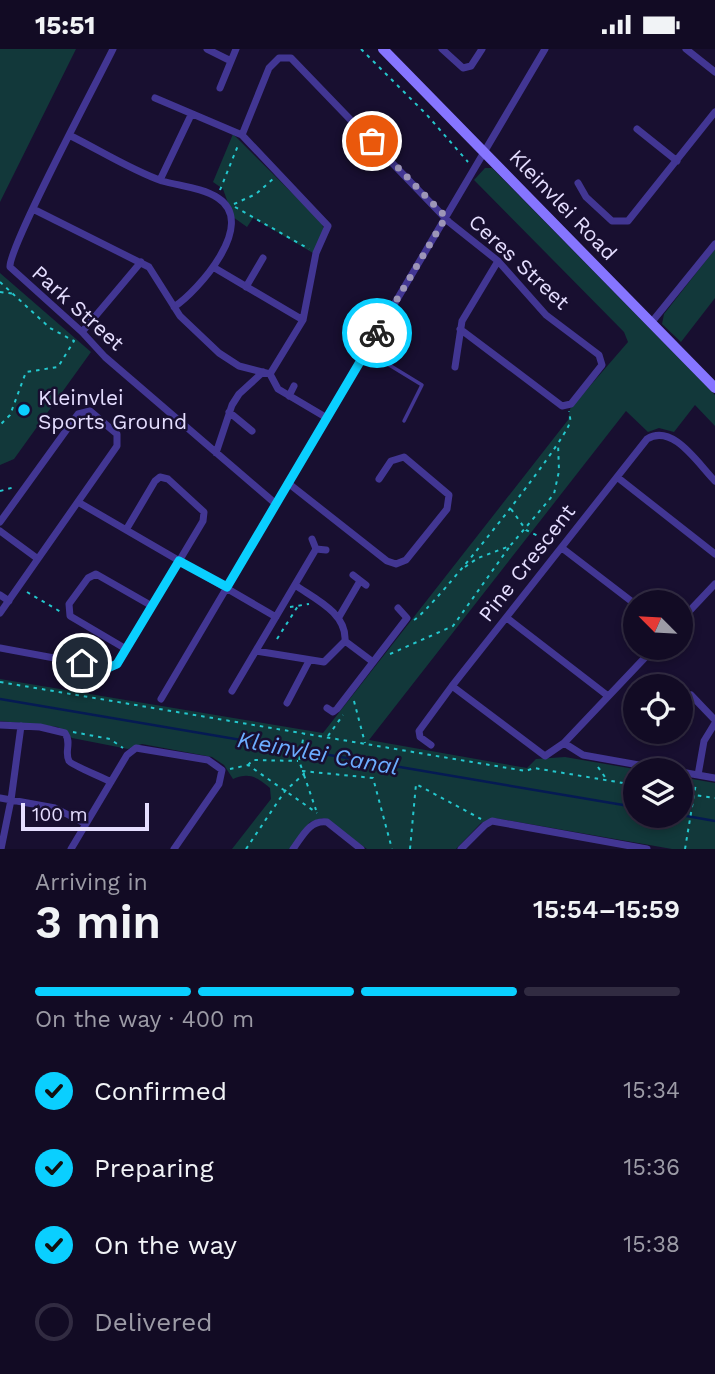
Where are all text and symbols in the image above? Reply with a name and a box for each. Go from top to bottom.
text: 15:51 [35,10,96,40]
pin [342,111,402,171]
icon: bag [353,122,391,160]
street label: Kleinvlei Road [504,144,622,265]
street label: Ceres Street [464,209,575,315]
street label: Park Street [27,260,130,356]
courier [342,298,412,368]
icon: bike [358,314,396,352]
place label: Kleinvlei Sports Ground [38,385,187,434]
marker: Kleinvlei Sports Ground [16,402,32,418]
street label: Pine Crescent [473,499,580,626]
north arrow [623,590,693,660]
map controls [623,590,693,828]
pin [52,633,112,693]
icon: home [63,644,101,682]
button: locate [623,674,693,744]
water label: Kleinvlei Canal [235,726,401,781]
button: layers [623,758,693,828]
scale bar [21,800,149,832]
text: 100 m [32,803,88,826]
text: Arriving in [35,869,148,896]
text: 15:54–15:59 [533,894,680,924]
text: 3 min [35,895,161,949]
text: On the way · 400 m [35,1006,254,1033]
icon: check [35,1072,73,1110]
text: Confirmed [94,1076,227,1106]
text: 15:34 [623,1077,680,1104]
icon: check [35,1149,73,1187]
text: Preparing [94,1153,214,1183]
text: 15:36 [623,1154,680,1181]
icon: check [35,1226,73,1264]
text: On the way [94,1230,237,1260]
text: 15:38 [623,1231,680,1258]
text: Delivered [94,1307,213,1337]

